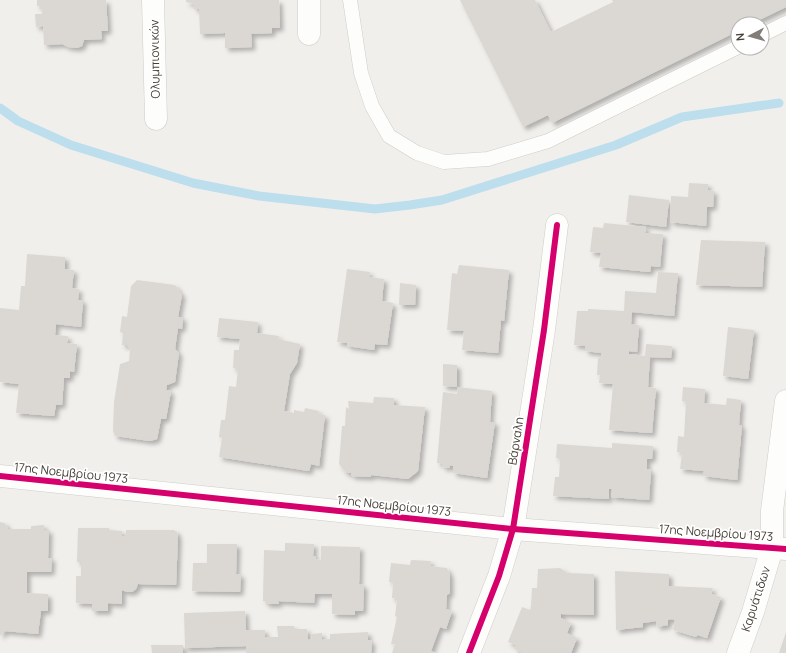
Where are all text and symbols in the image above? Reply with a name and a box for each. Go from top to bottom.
north arrow [730,16,770,56]
street label: Ολυμπιονικών [145,19,164,99]
text: N [732,32,747,42]
street label: Βάρναλη [503,416,528,466]
street label: 17ης Νοεμβρίου 1973 [13,458,129,487]
street label: 17ης Νοεμβρίου 1973 [336,491,452,520]
street label: 17ης Νοεμβρίου 1973 [658,520,774,545]
street label: Καρυάτιδων [737,564,774,634]

